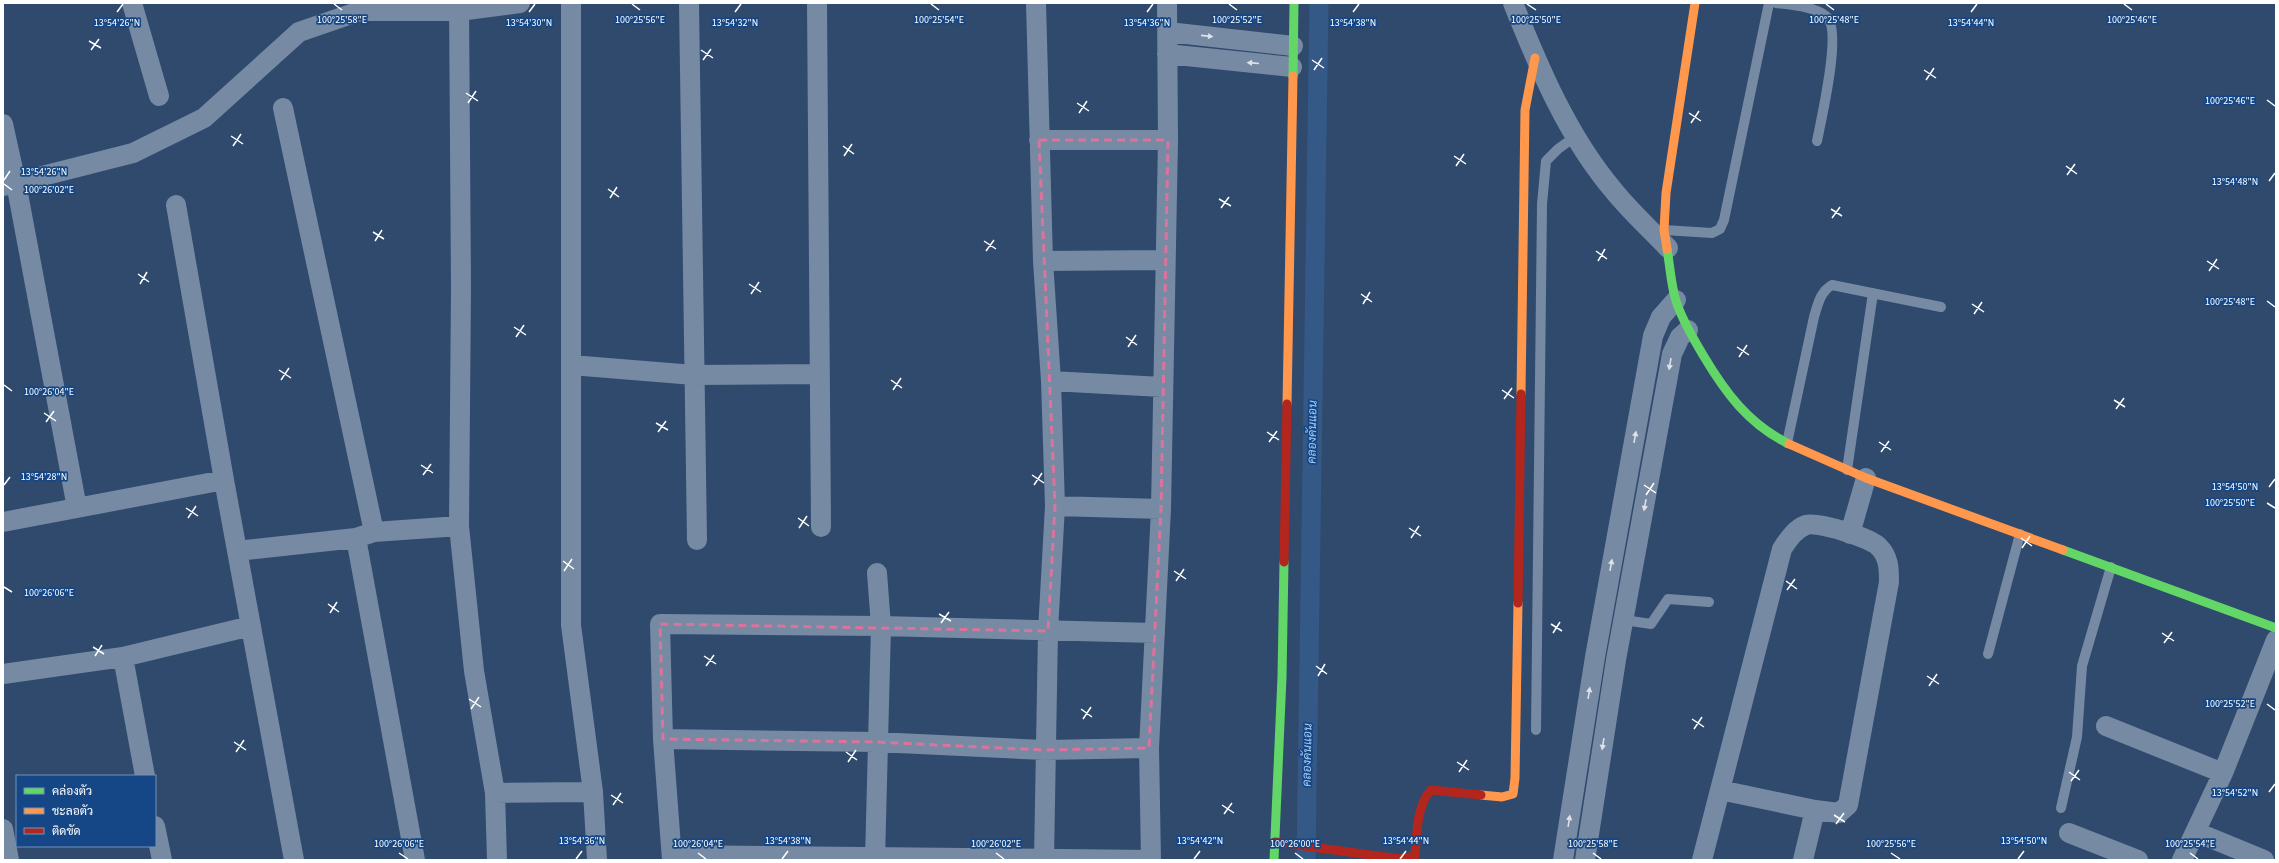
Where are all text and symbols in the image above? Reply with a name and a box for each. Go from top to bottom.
text: 100°25'58"E [317,13,367,27]
text: 100°25'56"E [615,13,665,27]
text: 100°25'54"E [914,13,964,27]
text: 100°25'52"E [1212,13,1262,27]
text: 100°25'50"E [1511,13,1561,27]
text: 100°25'48"E [1809,13,1859,27]
text: 100°25'46"E [2107,13,2157,27]
text: 13°54'26"N [94,16,140,30]
text: 13°54'30"N [506,16,552,30]
text: 13°54'32"N [712,16,758,30]
text: 13°54'36"N [1124,16,1170,30]
text: 13°54'38"N [1330,16,1376,30]
text: 13°54'44"N [1948,16,1994,30]
one-way arrow [1201,33,1213,40]
one-way arrow [1247,60,1259,66]
text: 100°25'46"E [2205,94,2255,108]
text: 13°54'26"N [21,165,67,179]
text: 13°54'48"N [2212,175,2258,189]
text: 100°26'02"E [24,183,74,197]
text: 100°25'48"E [2205,295,2255,309]
one-way arrow [1667,357,1673,370]
text: 100°26'04"E [24,385,74,399]
water label: คลองคันแอน [1303,400,1322,464]
one-way arrow [1632,431,1638,443]
text: 13°54'28"N [21,470,67,484]
text: 13°54'50"N [2212,480,2258,494]
text: 100°25'50"E [2205,496,2255,510]
one-way arrow [1641,499,1647,511]
one-way arrow [1609,559,1615,571]
text: 100°26'06"E [24,586,74,600]
one-way arrow [1586,687,1592,699]
text: 100°25'52"E [2205,697,2255,711]
water label: คลองคันแอน [1298,723,1317,787]
one-way arrow [1600,738,1606,750]
legend [16,775,156,847]
text: คล่องตัว [52,783,92,800]
text: 13°54'52"N [2212,786,2258,800]
text: ชะลอตัว [52,803,93,820]
one-way arrow [1566,815,1572,827]
text: ติดขัด [52,823,81,840]
text: 13°54'36"N [559,834,605,848]
text: 13°54'38"N [765,834,811,848]
text: 13°54'42"N [1177,834,1223,848]
text: 13°54'44"N [1383,834,1429,848]
text: 13°54'50"N [2001,834,2047,848]
text: 100°26'06"E [374,837,424,851]
text: 100°26'04"E [673,837,723,851]
text: 100°26'02"E [971,837,1021,851]
text: 100°26'00"E [1270,837,1320,851]
text: 100°25'58"E [1568,837,1618,851]
text: 100°25'56"E [1866,837,1916,851]
text: 100°25'54"E [2165,837,2215,851]

